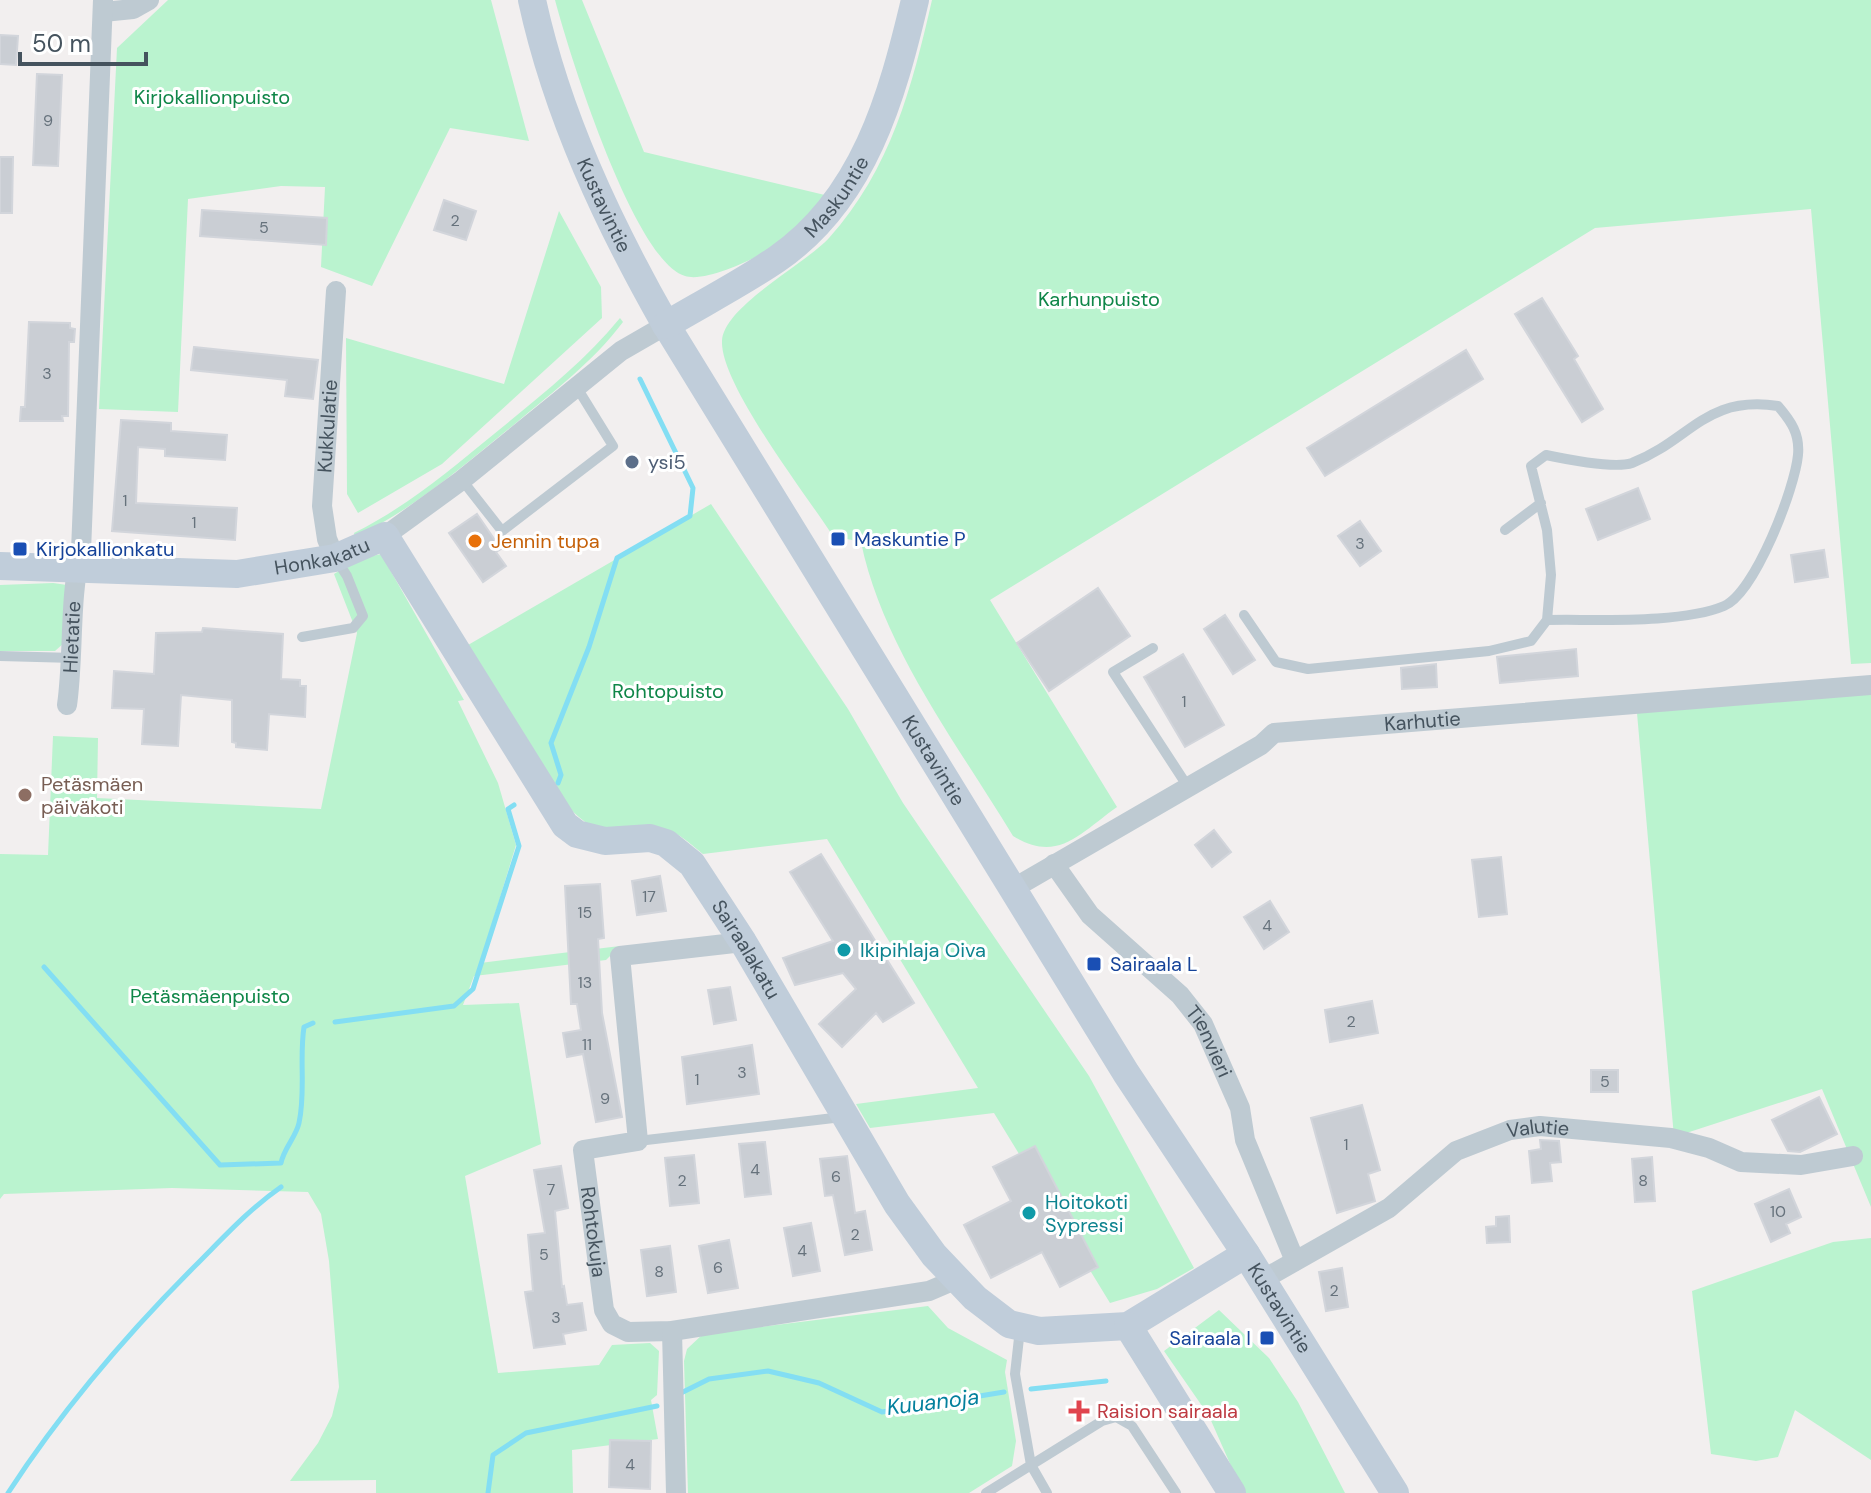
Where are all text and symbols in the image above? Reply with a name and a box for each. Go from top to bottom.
scale bar [20,16,146,66]
text: 50 m [32,28,91,59]
park label: Kirjokallionpuisto [134,84,290,110]
house number: 9 [43,110,53,131]
street label: Maskuntie [798,152,875,243]
street label: Kustavintie [571,154,638,257]
house number: 2 [450,210,460,231]
house number: 5 [259,217,269,238]
park label: Karhunpuisto [1038,286,1160,312]
house number: 3 [42,363,52,384]
street label: Kukkulatie [311,379,343,474]
place label: ysi5 [648,449,686,475]
marker: ysi5 [623,453,641,471]
house number: 1 [123,490,128,511]
house number: 1 [192,512,197,533]
place label: Maskuntie P [854,526,966,552]
place label: Jennin tupa [491,528,600,554]
marker: Maskuntie P [829,530,847,548]
street label: Honkakatu [272,531,374,581]
marker: Jennin tupa [466,532,484,550]
house number: 3 [1355,533,1365,554]
place label: Kirjokallionkatu [36,536,174,562]
marker: Kirjokallionkatu [11,540,29,558]
street label: Hietatie [57,600,86,674]
park label: Rohtopuisto [612,678,724,704]
house number: 1 [1182,691,1187,712]
street label: Karhutie [1383,705,1462,737]
street label: Kustavintie [896,710,971,810]
place label: Petäsmäen päiväkoti [41,771,143,820]
marker: Petäsmäen päiväkoti [16,786,34,804]
house number: 17 [642,886,656,907]
street label: Sairaalakatu [706,895,787,1004]
house number: 15 [578,902,592,923]
house number: 4 [1262,915,1272,936]
place label: Ikipihlaja Oiva [860,937,986,963]
marker: Ikipihlaja Oiva [835,941,853,959]
place label: Sairaala L [1110,951,1198,977]
marker: Sairaala L [1085,955,1103,973]
house number: 13 [578,972,592,993]
park label: Petäsmäenpuisto [130,983,290,1009]
street label: Tienvieri [1180,1000,1238,1081]
house number: 2 [1346,1011,1356,1032]
house number: 11 [582,1034,592,1055]
house number: 3 [737,1062,747,1083]
house number: 1 [695,1069,700,1090]
house number: 5 [1600,1071,1610,1092]
house number: 9 [600,1088,610,1109]
street label: Valutie [1505,1112,1570,1143]
house number: 1 [1344,1134,1349,1155]
house number: 4 [750,1159,760,1180]
house number: 6 [831,1166,841,1187]
house number: 2 [677,1170,687,1191]
house number: 8 [1638,1170,1648,1191]
house number: 7 [547,1179,555,1200]
street label: Rohtokuja [575,1185,613,1279]
place label: Hoitokoti Sypressi [1045,1189,1128,1238]
house number: 10 [1770,1201,1786,1222]
marker: Hoitokoti Sypressi [1020,1204,1038,1222]
house number: 2 [850,1224,860,1245]
house number: 4 [797,1240,807,1261]
house number: 5 [539,1244,549,1265]
house number: 6 [713,1257,723,1278]
street label: Kustavintie [1242,1258,1318,1358]
house number: 8 [654,1261,664,1282]
house number: 2 [1329,1280,1339,1301]
house number: 3 [551,1307,561,1328]
place label: Sairaala I [1169,1325,1251,1351]
marker: Sairaala I [1258,1329,1276,1347]
water label: Kuuanoja [885,1382,981,1422]
place label: Raision sairaala [1097,1398,1238,1424]
marker: Raision sairaala [1068,1400,1090,1422]
house number: 4 [625,1454,635,1475]

